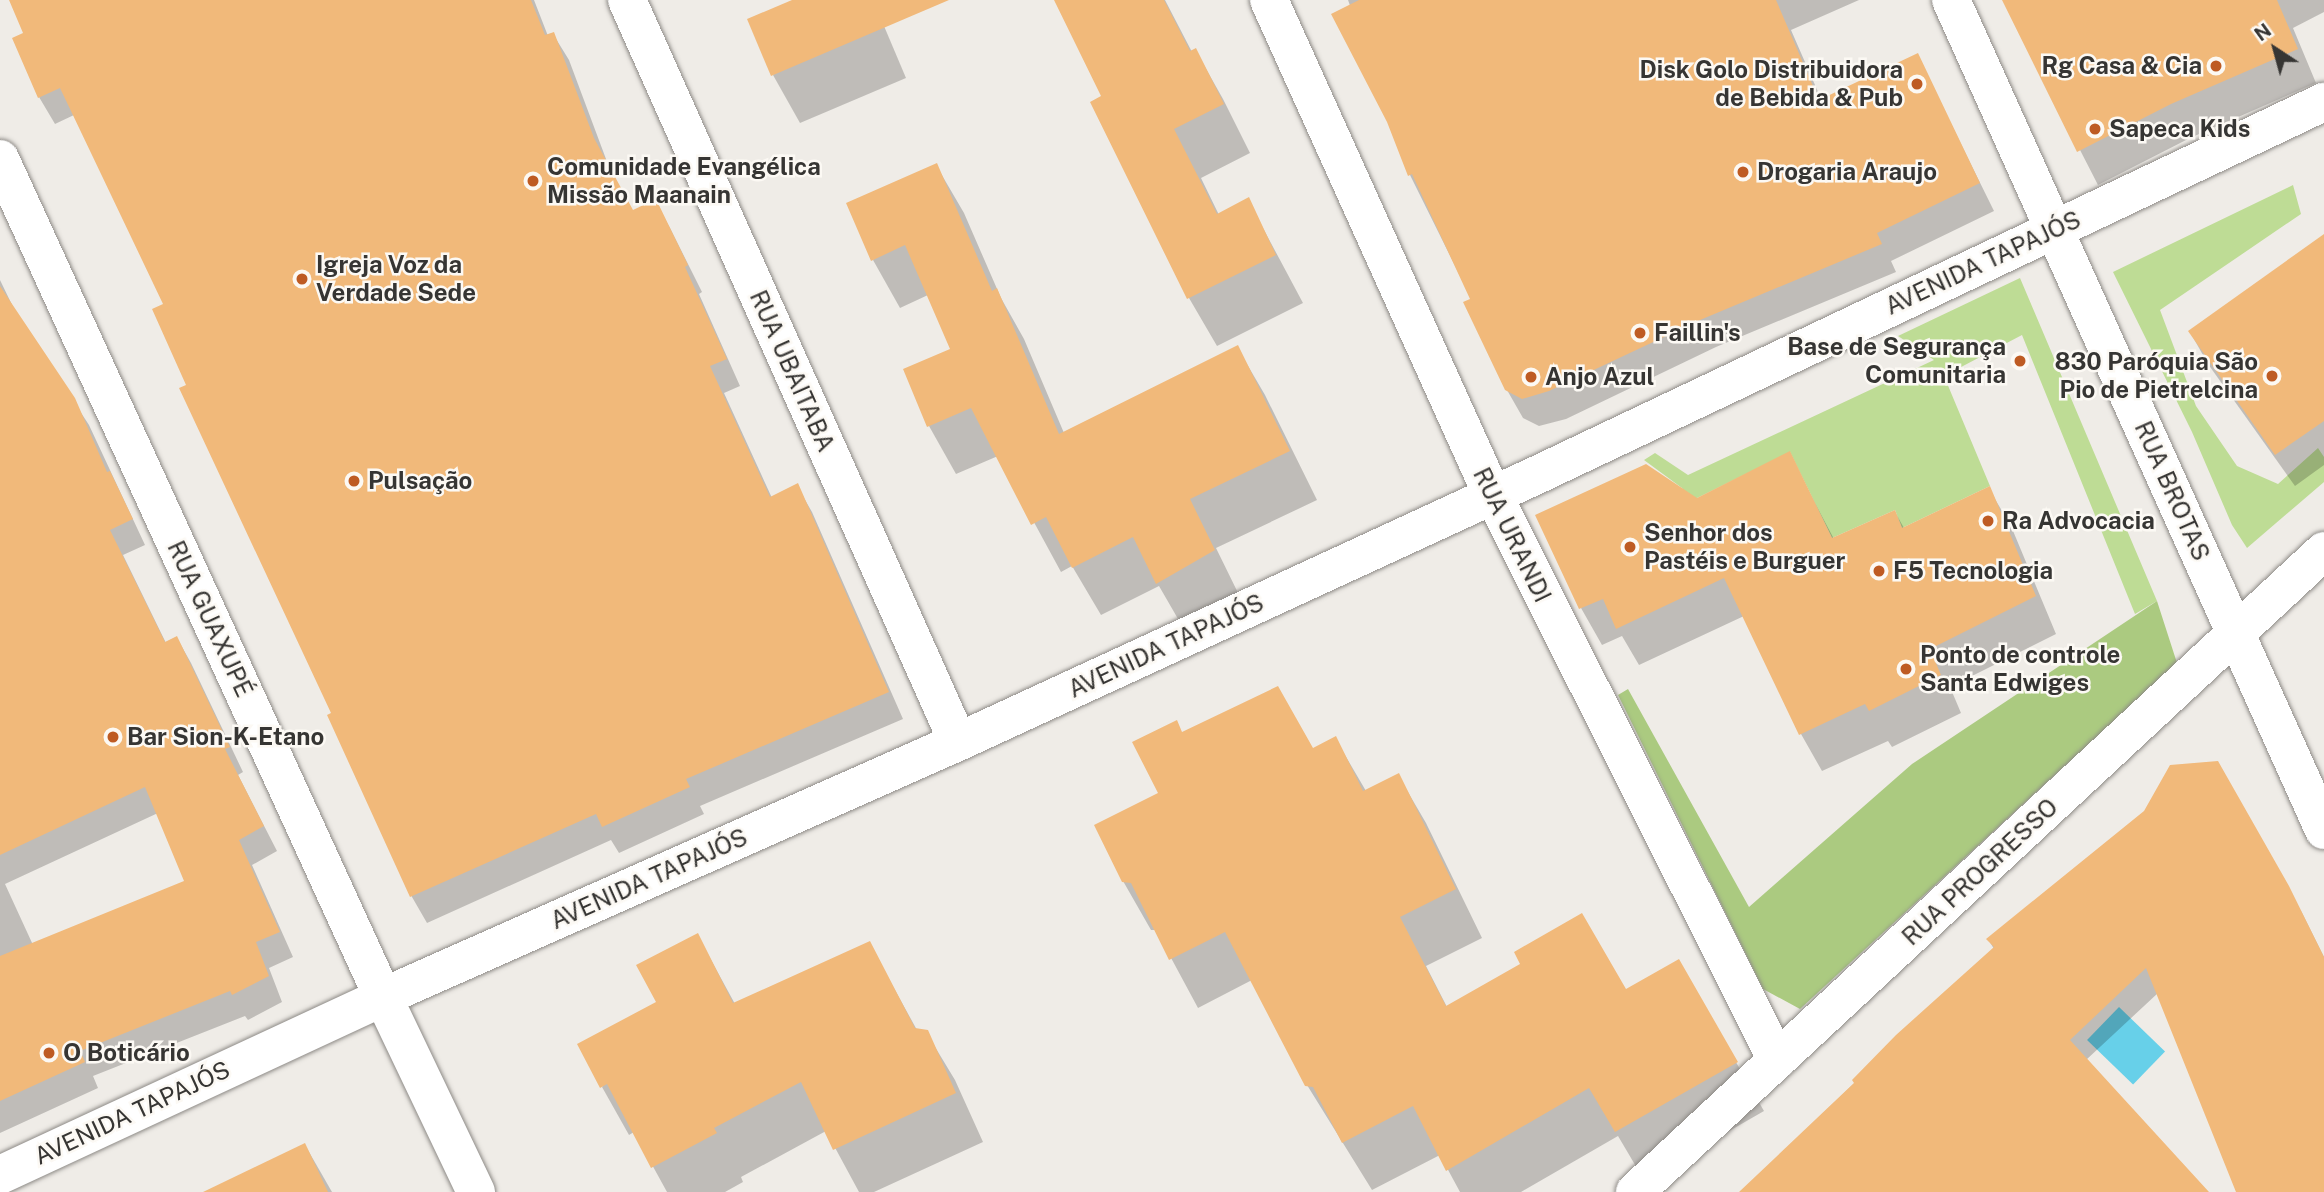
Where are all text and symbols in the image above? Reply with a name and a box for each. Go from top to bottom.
north arrow [2240,14,2310,84]
text: N [2250,19,2275,45]
place label: Rg Casa & Cia [2041,52,2202,80]
place label: Disk Golo Distribuidora de Bebida & Pub [1639,56,1903,112]
marker: Rg Casa & Cia [2208,58,2224,74]
marker: Disk Golo Distribuidora de Bebida & Pub [1909,76,1925,92]
place label: Sapeca Kids [2109,115,2250,143]
marker: Sapeca Kids [2087,121,2103,137]
place label: Comunidade Evangélica Missão Maanain [547,153,821,209]
place label: Drogaria Araujo [1757,158,1937,186]
marker: Drogaria Araujo [1735,164,1751,180]
marker: Comunidade Evangélica Missão Maanain [525,173,541,189]
street label: AVENIDA TAPAJÓS [1881,205,2085,321]
place label: Igreja Voz da Verdade Sede [316,251,476,307]
marker: Igreja Voz da Verdade Sede [294,271,310,287]
street label: RUA UBAITABA [744,286,840,456]
place label: Faillin's [1654,319,1741,347]
marker: Faillin's [1632,325,1648,341]
place label: Base de Segurança Comunitaria [1787,333,2006,389]
place label: 830 Paróquia São Pio de Pietrelcina [2054,348,2258,404]
marker: Base de Segurança Comunitaria [2012,353,2028,369]
place label: Anjo Azul [1545,363,1655,391]
marker: 830 Paróquia São Pio de Pietrelcina [2264,368,2280,384]
marker: Anjo Azul [1523,369,1539,385]
street label: RUA BROTAS [2128,417,2216,565]
street label: RUA URANDI [1467,463,1557,607]
place label: Pulsação [368,467,472,495]
marker: Pulsação [346,473,362,489]
place label: Ra Advocacia [2002,507,2155,535]
marker: Ra Advocacia [1980,513,1996,529]
place label: Senhor dos Pastéis e Burguer [1644,519,1846,575]
street label: RUA GUAXUPÉ [161,536,259,702]
marker: Senhor dos Pastéis e Burguer [1622,539,1638,555]
place label: F5 Tecnologia [1893,557,2053,585]
marker: F5 Tecnologia [1871,563,1887,579]
street label: AVENIDA TAPAJÓS [1064,588,1268,704]
place label: Ponto de controle Santa Edwiges [1920,641,2121,697]
marker: Ponto de controle Santa Edwiges [1898,661,1914,677]
place label: Bar Sion-K-Etano [127,723,324,751]
marker: Bar Sion-K-Etano [105,729,121,745]
street label: RUA PROGRESSO [1896,793,2064,951]
street label: AVENIDA TAPAJÓS [546,823,752,935]
place label: O Boticário [63,1039,190,1067]
marker: O Boticário [41,1045,57,1061]
street label: AVENIDA TAPAJÓS [30,1055,234,1171]

